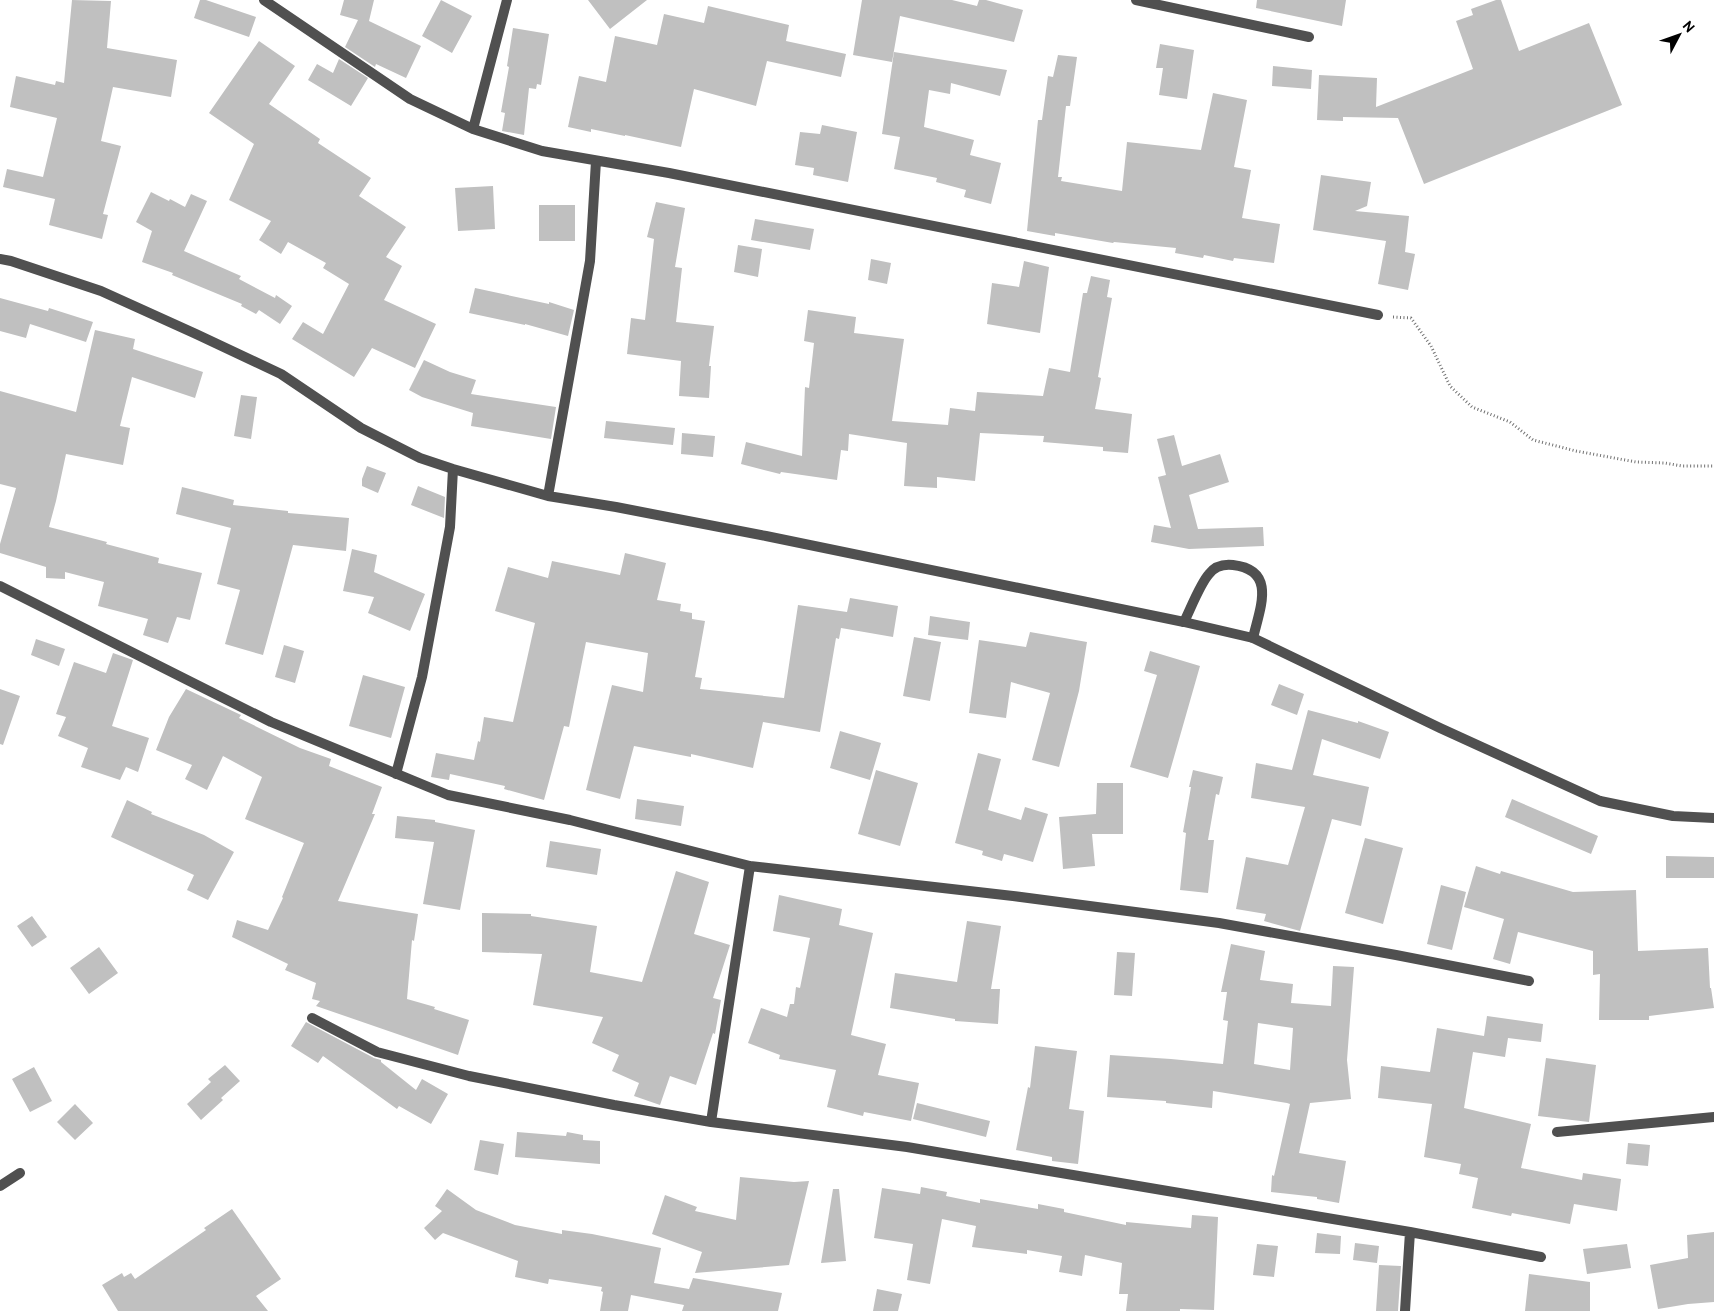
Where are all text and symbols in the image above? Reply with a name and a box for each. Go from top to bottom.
north arrow [1654,10,1704,60]
text: N [1678,18,1697,37]

